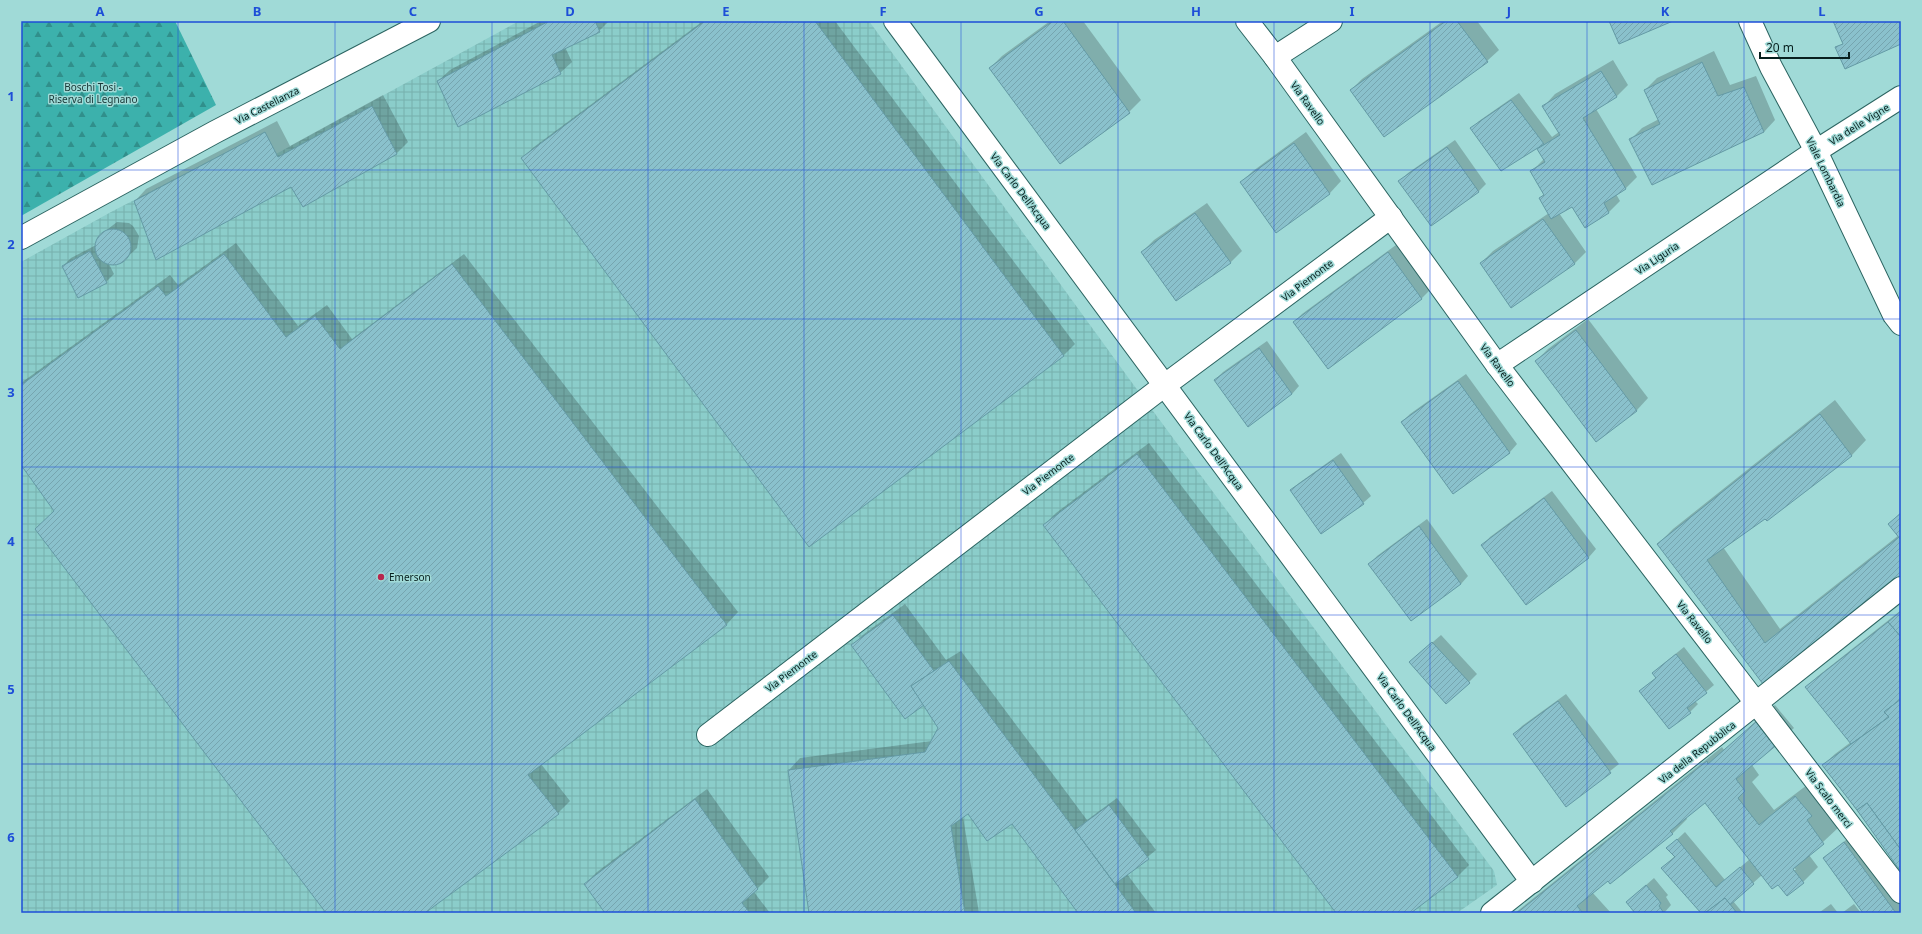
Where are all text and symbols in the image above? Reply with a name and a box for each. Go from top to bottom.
text: A [96,2,105,20]
text: B [253,2,261,20]
text: C [409,2,417,20]
text: D [565,2,575,20]
text: E [722,2,730,20]
text: F [879,2,887,20]
text: G [1034,2,1044,20]
text: H [1191,2,1201,20]
text: I [1349,2,1355,20]
text: J [1506,2,1511,20]
text: K [1661,2,1670,20]
text: L [1818,2,1826,20]
scale bar [1760,34,1849,60]
text: 20 m [1766,39,1794,56]
street label: Via Ravello [1287,78,1329,128]
park label: Boschi Tosi - Riserva di Legnano [48,80,138,106]
street label: Via Castellanza [233,83,301,127]
text: 1 [7,87,15,105]
street label: Via delle Vigne [1826,100,1892,148]
street label: Viale Lombardia [1803,135,1849,209]
street label: Via Carlo Dell'Acqua [987,150,1055,232]
text: 2 [7,235,15,253]
street label: Via Liguria [1633,238,1681,278]
street label: Via Piemonte [1278,256,1336,304]
street label: Via Ravello [1477,341,1519,389]
text: 3 [7,383,15,401]
street label: Via Carlo Dell'Acqua [1181,409,1247,493]
street label: Via Piemonte [1019,450,1077,498]
text: 4 [7,532,15,550]
place label: Emerson [389,570,431,584]
marker: Emerson [376,572,386,582]
street label: Via Ravello [1674,598,1716,646]
street label: Via Piemonte [762,647,820,695]
street label: Via Carlo Dell'Acqua [1374,670,1440,754]
text: 5 [7,680,15,698]
street label: Via della Repubblica [1656,718,1738,786]
street label: Via Scalo merci [1802,766,1856,830]
text: 6 [7,828,15,846]

